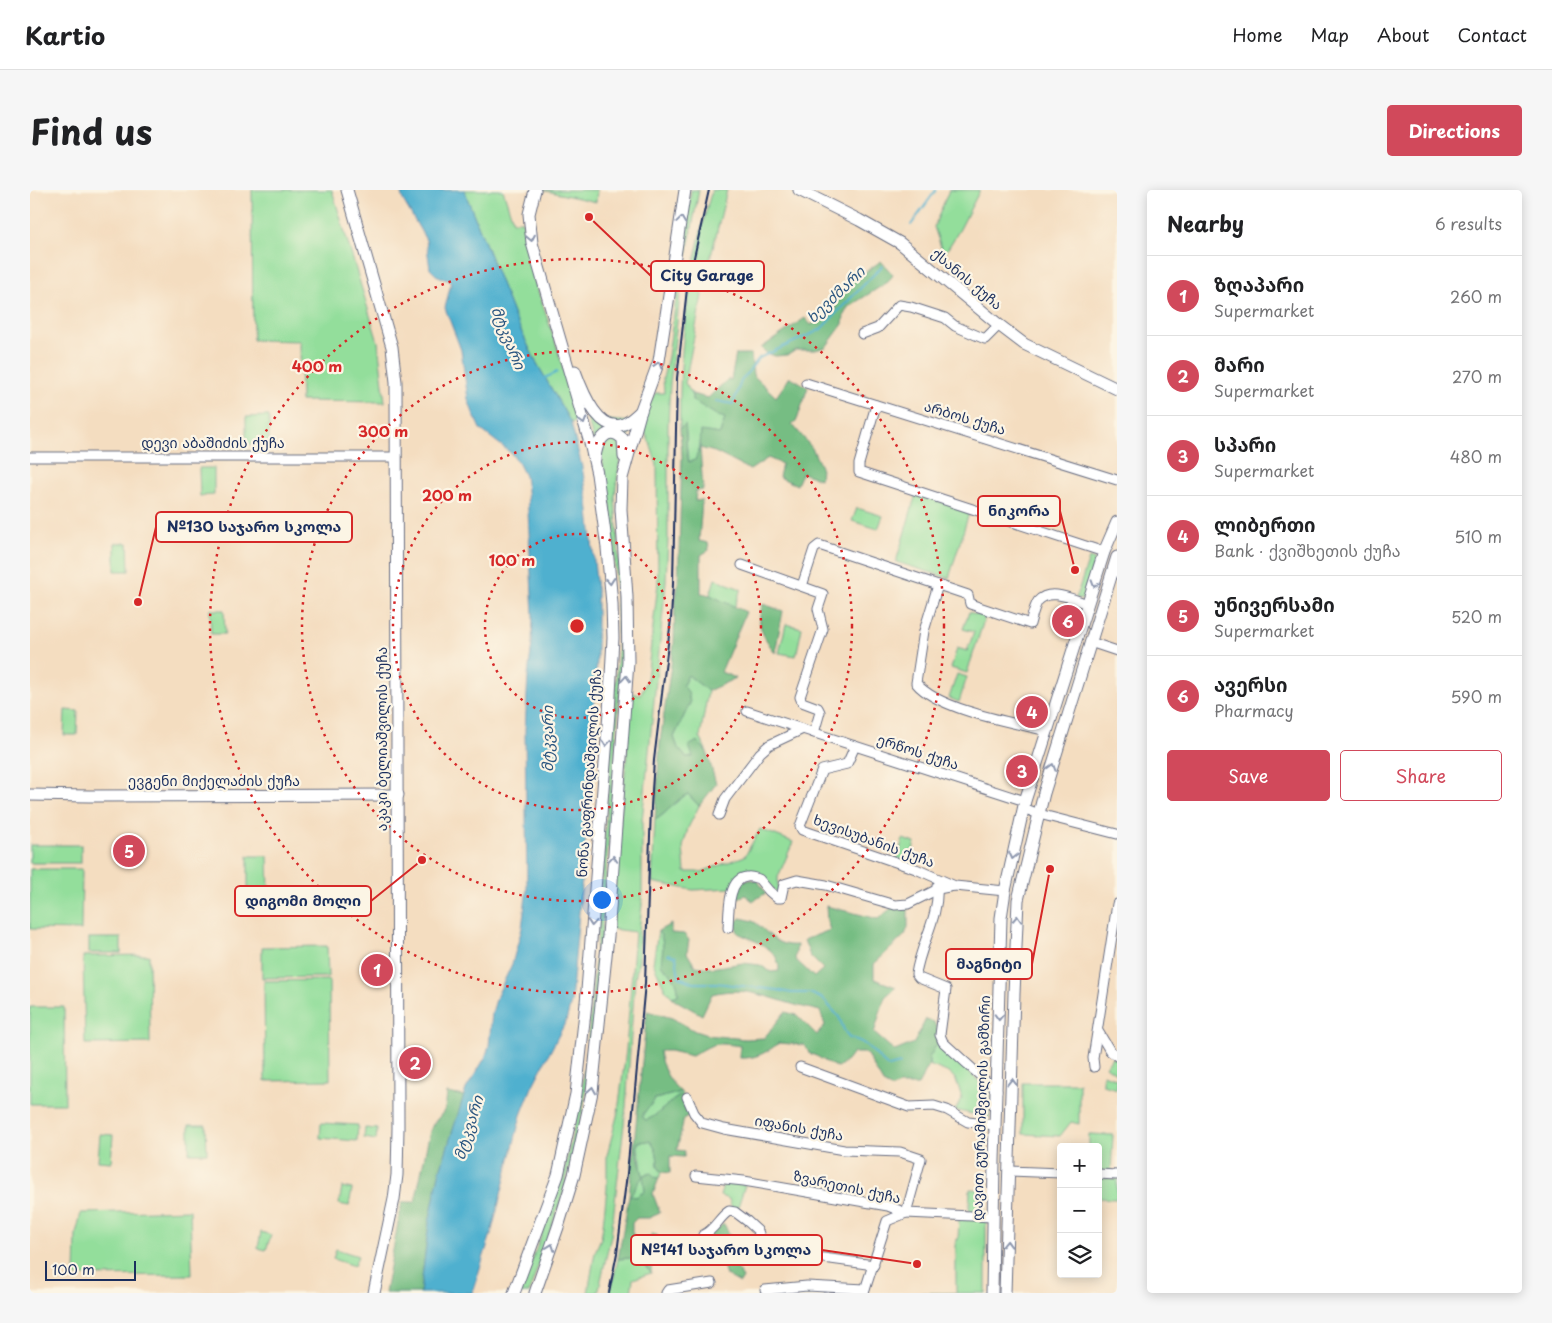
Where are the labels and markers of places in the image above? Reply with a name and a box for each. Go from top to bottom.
callout: City Garage [651,261,764,291]
callout: ნიკორა [978,496,1060,526]
callout: №130 საჯარო სკოლა [156,512,352,542]
pin: 6 [1052,602,1084,640]
centre of rings [568,617,586,635]
pin: 4 [1016,693,1048,731]
pin: 3 [1006,752,1038,790]
pin: 5 [113,832,145,870]
callout: დიგომი მოლი [235,886,371,916]
callout: მაგნიტი [946,949,1032,979]
pin: 1 [361,951,393,989]
pin: 2 [399,1044,431,1082]
callout: №141 საჯარო სკოლა [631,1235,822,1265]

